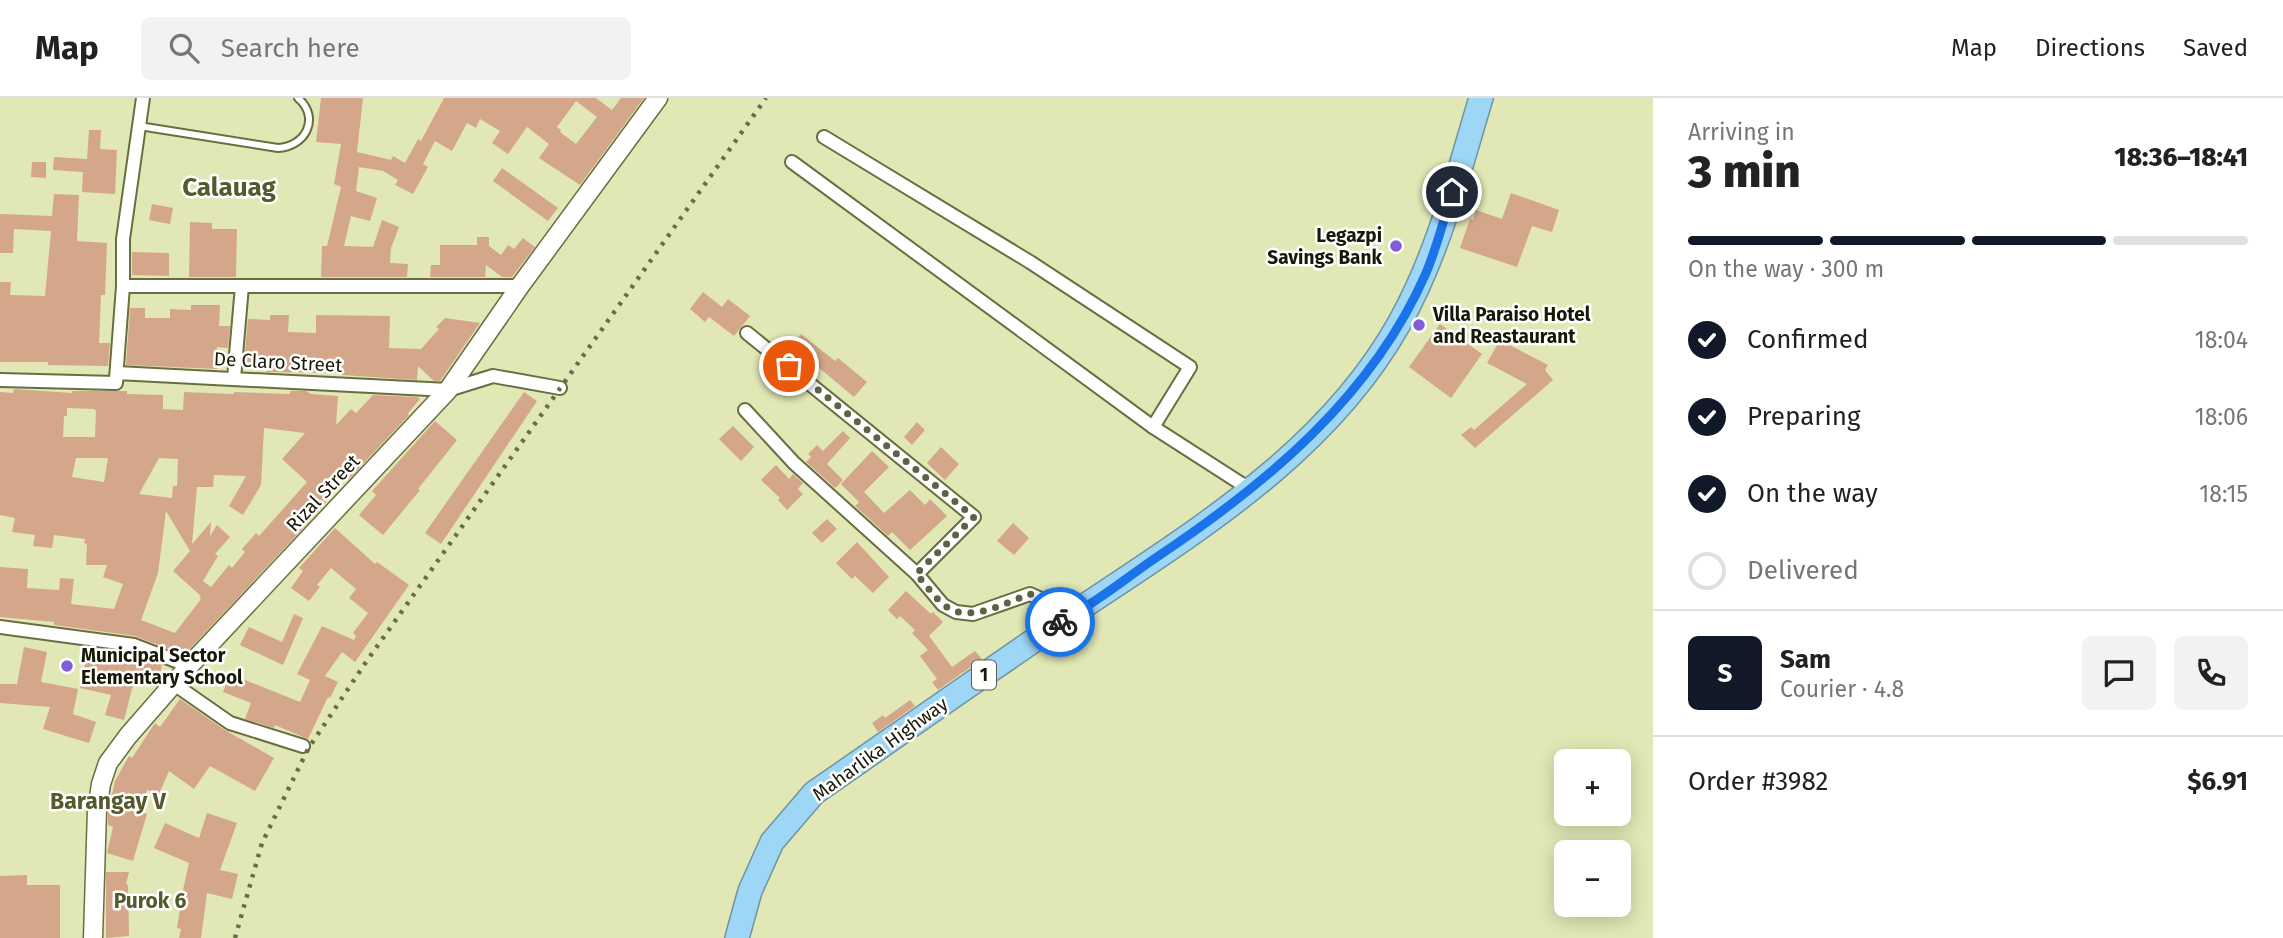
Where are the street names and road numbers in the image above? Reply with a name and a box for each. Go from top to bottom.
street label: De Claro Street [213,347,343,377]
street label: Rizal Street [281,450,365,536]
road number: 1 [972,660,996,690]
street label: Maharlika Highway [808,692,953,806]

